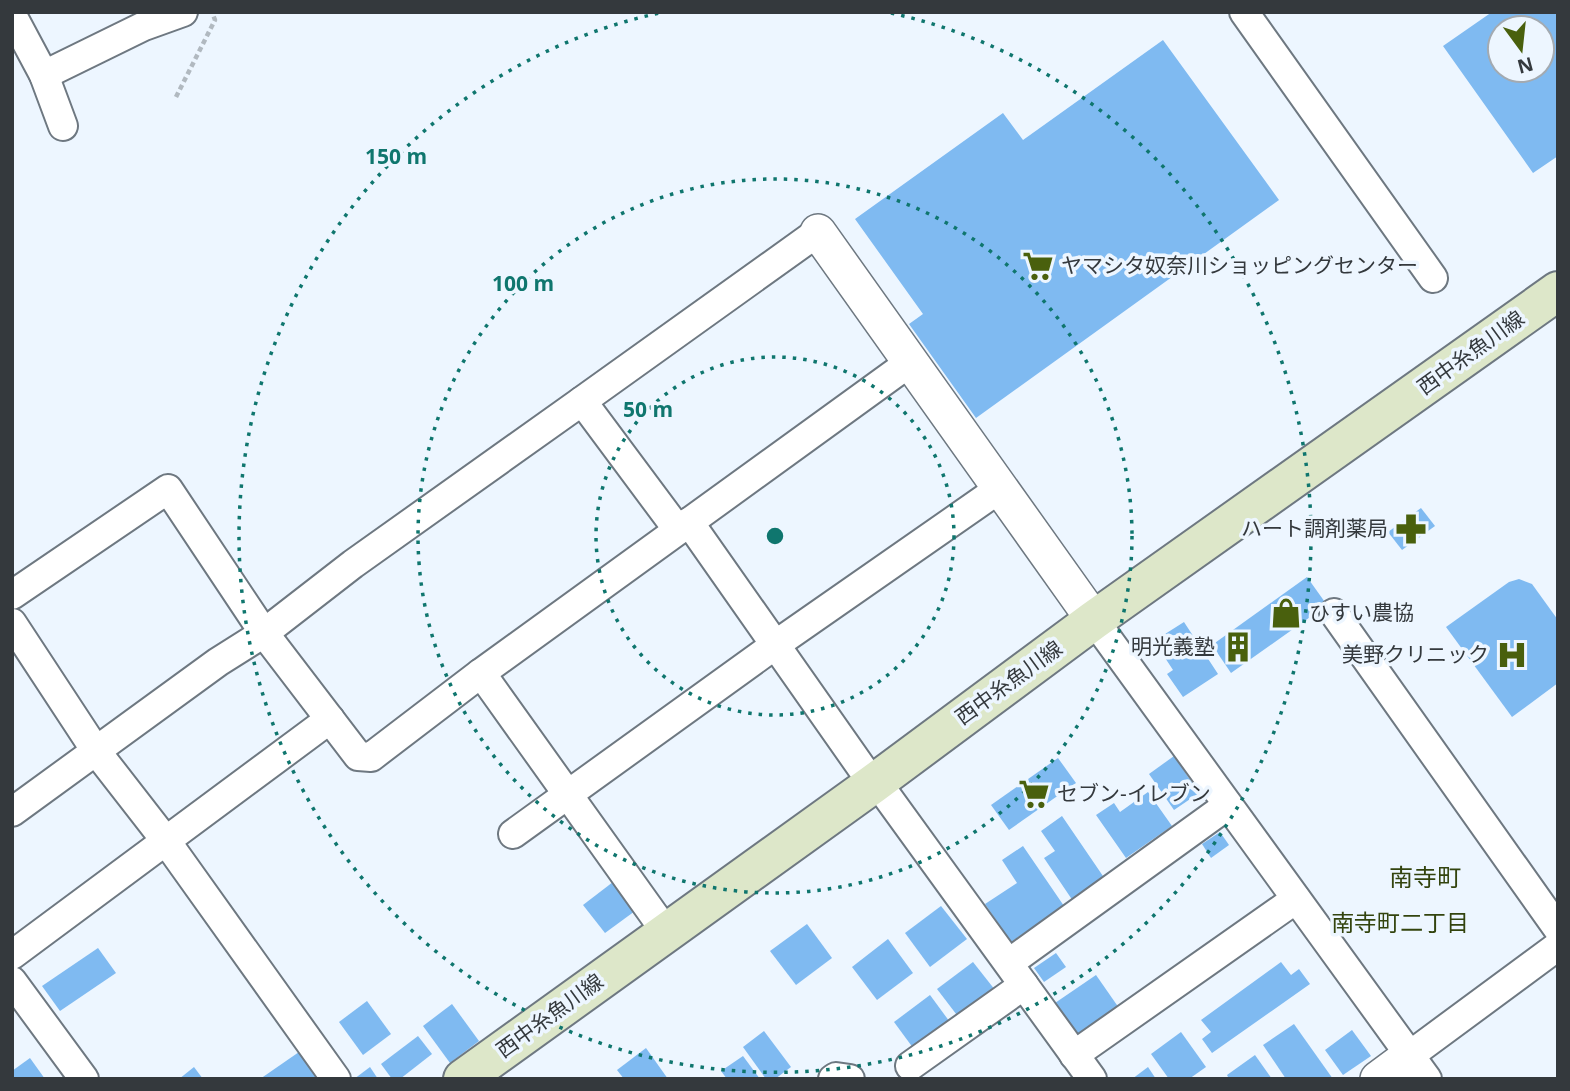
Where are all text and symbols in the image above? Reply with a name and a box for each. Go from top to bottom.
north arrow [1486,14,1556,84]
text: N [1515,51,1536,80]
text: 150 m [365,142,427,170]
supermarket icon: ヤマシタ奴奈川ショッピングセンター [1021,249,1055,283]
place label: ヤマシタ奴奈川ショッピングセンター [1061,251,1418,279]
text: 100 m [492,269,554,297]
street label: 西中糸魚川線 [1411,304,1530,401]
text: 50 m [623,395,673,423]
pharmacy icon: ハート調剤薬局 [1394,512,1428,546]
place label: ハート調剤薬局 [1241,514,1388,542]
centre of rings [763,524,787,548]
shop icon: ひすい農協 [1269,596,1303,630]
place label: ひすい農協 [1309,598,1414,626]
building icon: 明光義塾 [1221,630,1255,664]
place label: 明光義塾 [1131,632,1215,660]
street label: 西中糸魚川線 [949,634,1068,731]
hospital icon: 美野クリニック [1495,638,1529,672]
place label: 美野クリニック [1342,640,1489,668]
supermarket icon: セブン-イレブン [1017,777,1051,811]
place label: セブン-イレブン [1057,779,1211,807]
district label: 南寺町 [1389,860,1461,893]
district label: 南寺町二丁目 [1331,906,1469,938]
street label: 西中糸魚川線 [490,967,609,1064]

